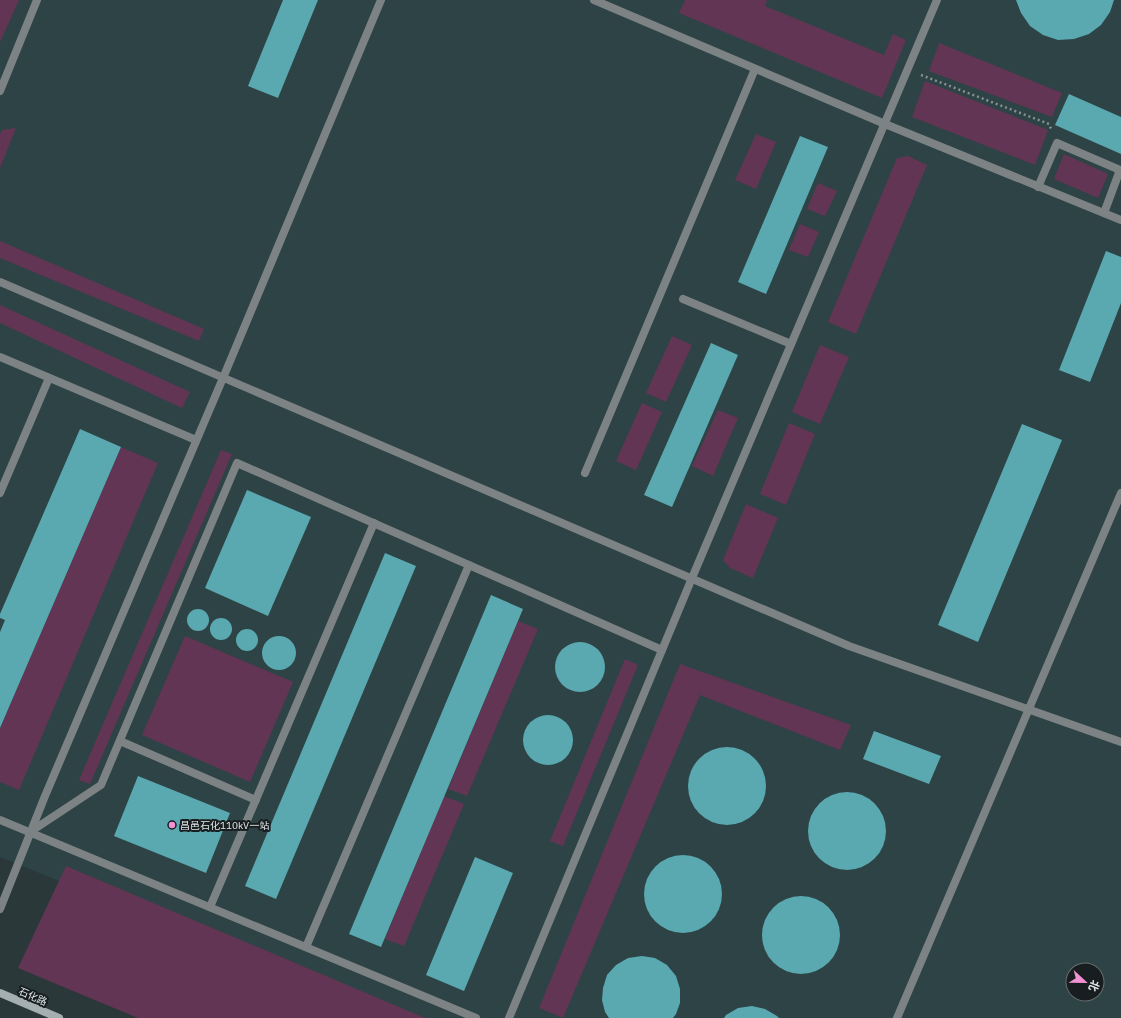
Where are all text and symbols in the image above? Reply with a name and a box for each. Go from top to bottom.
place label: 昌邑石化110kV一站 [180,819,269,832]
marker: 昌邑石化110kV一站 [167,820,177,830]
north arrow [1065,962,1105,1002]
text: 北 [1086,978,1103,993]
street label: 石化路 [16,985,49,1008]

